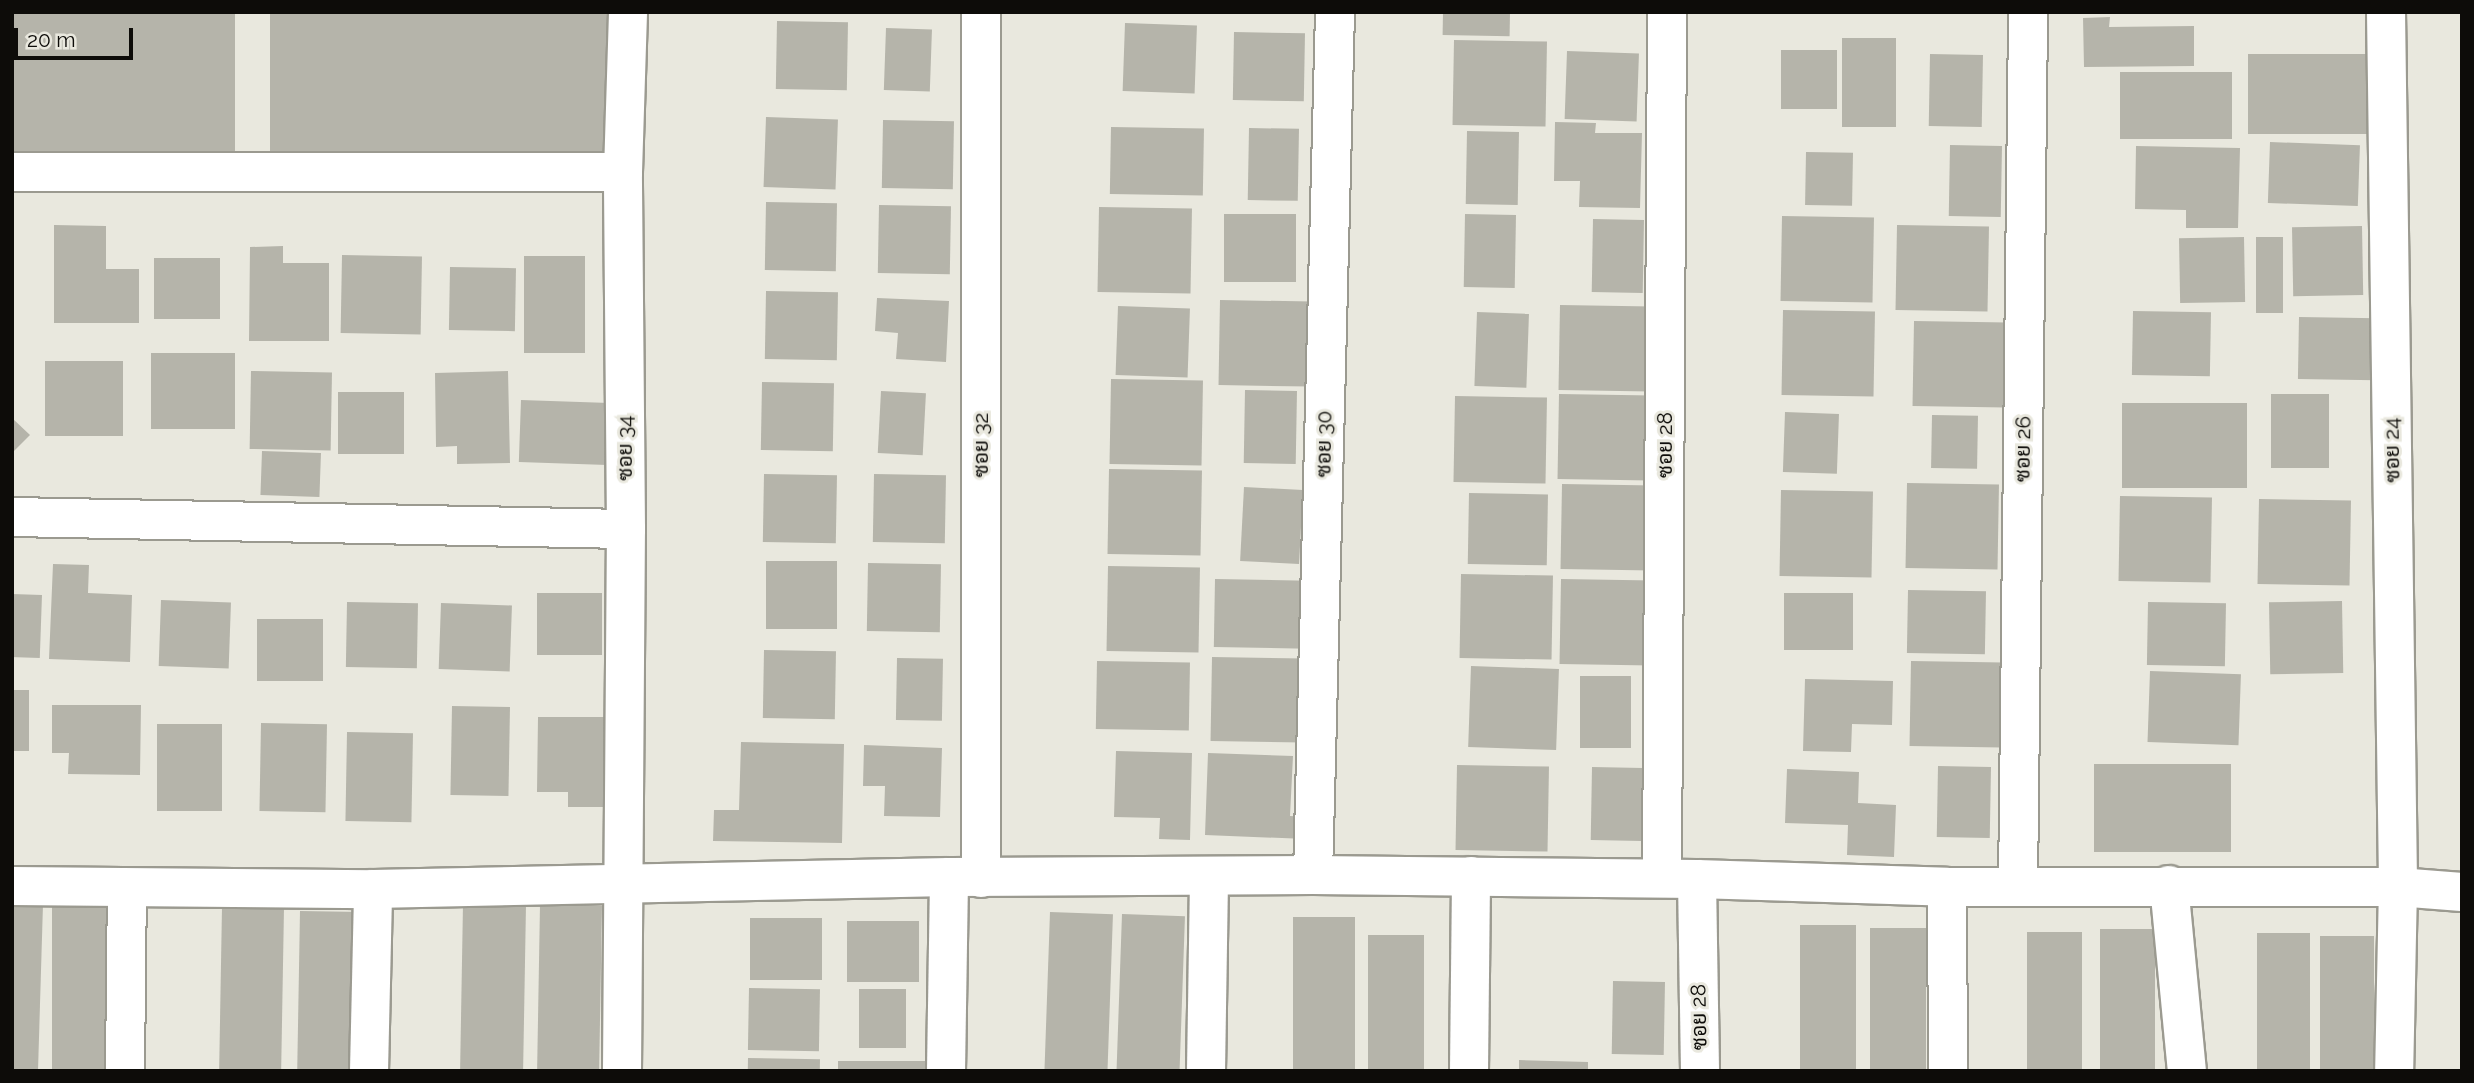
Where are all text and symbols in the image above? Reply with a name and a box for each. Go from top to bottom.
scale bar [18,14,136,58]
text: 20 m [27,27,75,52]
street label: ซอย 30 [1311,410,1337,478]
street label: ซอย 28 [1652,412,1678,478]
street label: ซอย 32 [968,413,994,477]
street label: ซอย 34 [612,415,638,481]
street label: ซอย 26 [2010,416,2036,482]
street label: ซอย 24 [2379,417,2405,483]
street label: ซอย 28 [1686,984,1712,1050]

